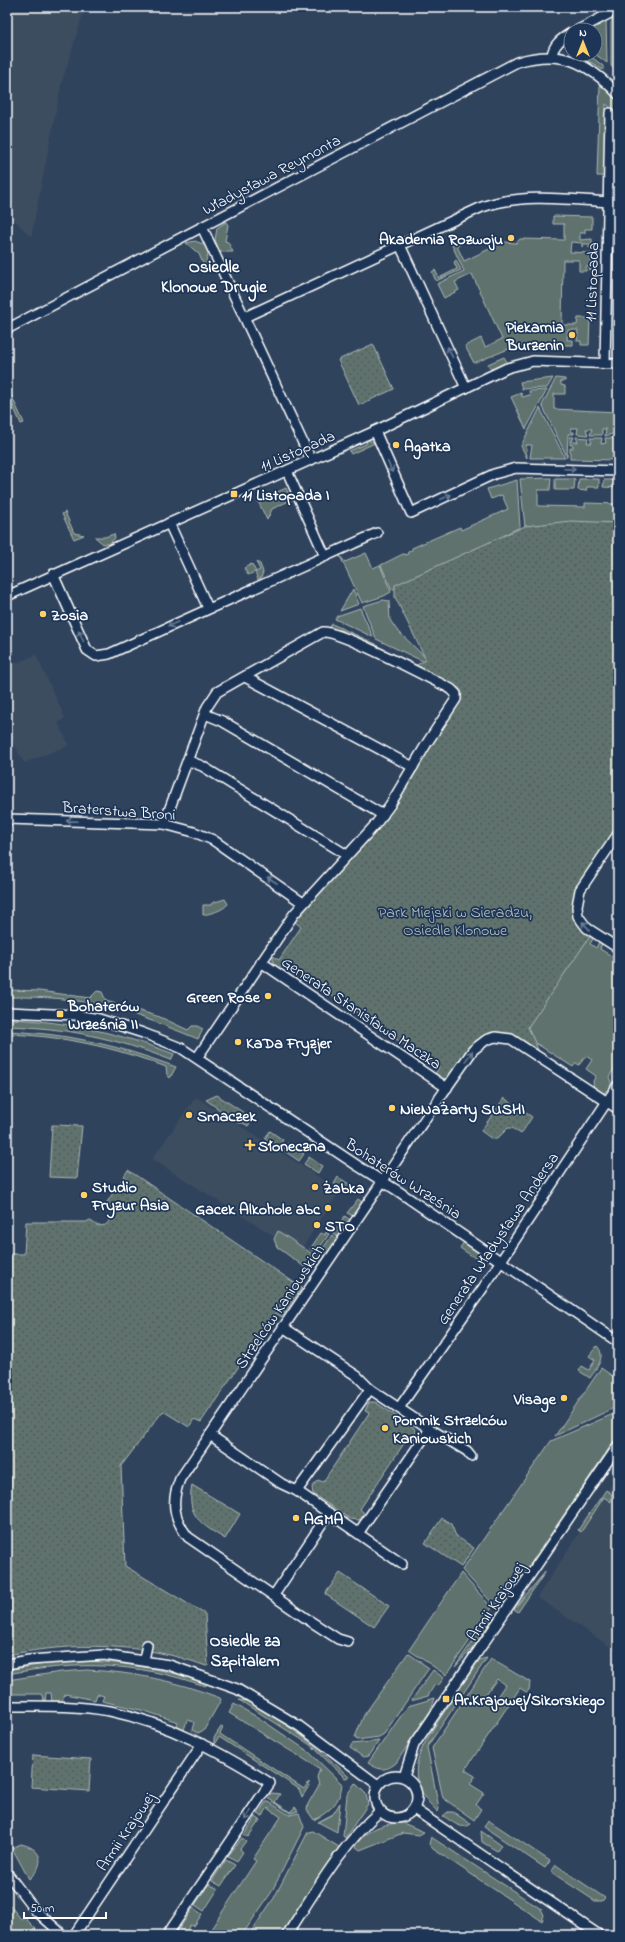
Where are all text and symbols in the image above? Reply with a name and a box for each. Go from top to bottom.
north arrow [563,22,603,62]
text: N [579,25,587,41]
street label: Władysława Reymonta [198,129,345,222]
place label: Akademia Rozwoju [379,228,503,252]
marker: Akademia Rozwoju [506,233,516,243]
street label: 11 Listopada [580,242,606,322]
district label: Osiedle Klonowe Drugie [161,255,268,302]
place label: Piekarnia Burzenin [506,316,564,358]
marker: Piekarnia Burzenin [567,330,577,340]
one-way arrow [446,347,453,359]
street label: 11 Listopada [256,425,339,479]
place label: Agatka [404,435,451,460]
marker: Agatka [391,440,401,450]
one-way arrow [387,461,395,473]
one-way arrow [563,465,576,473]
place label: 11 Listopada I [242,484,330,508]
marker: 11 Listopada I [229,489,239,499]
one-way arrow [440,492,452,500]
place label: Zosia [51,604,88,628]
marker: Zosia [38,609,48,619]
one-way arrow [167,621,179,628]
one-way arrow [77,631,84,643]
street label: Braterstwa Broni [60,796,176,828]
one-way arrow [66,818,79,825]
one-way arrow [266,876,277,884]
park label: Park Miejski w Sieradzu, Osiedle Klonowe [378,901,532,943]
one-way arrow [582,921,591,931]
street label: Generała Stanisława Maczka [276,951,446,1076]
place label: Green Rose [186,986,261,1010]
marker: Green Rose [263,991,273,1001]
place label: Bohaterów Września II [67,995,140,1037]
marker: Bohaterów Września II [55,1009,65,1019]
place label: KaDa Fryzjer [246,1032,333,1057]
marker: KaDa Fryzjer [233,1037,243,1047]
one-way arrow [465,1051,473,1062]
place label: NieNaŻarty SUSHI [400,1098,525,1123]
marker: NieNaŻarty SUSHI [387,1103,397,1113]
place label: Smaczek [197,1105,257,1129]
marker: Smaczek [184,1110,194,1120]
street label: Bohaterów Września [339,1133,466,1226]
place label: Słoneczna [258,1135,326,1159]
marker: Słoneczna [245,1140,255,1150]
street label: Generała Władysława Andersa [432,1148,566,1330]
place label: Studio Fryzur Asia [91,1176,170,1219]
place label: Żabka [323,1177,365,1201]
marker: Żabka [310,1182,320,1192]
marker: Studio Fryzur Asia [79,1190,89,1200]
place label: Gacek Alkohole abc [195,1198,321,1222]
marker: Gacek Alkohole abc [323,1203,333,1213]
place label: STO [325,1215,355,1239]
marker: STO [312,1220,322,1230]
street label: Strzelców Kaniowskich [230,1240,331,1374]
place label: Visage [513,1388,557,1413]
marker: Visage [559,1393,569,1403]
place label: Pomnik Strzelców Kaniowskich [393,1409,507,1451]
marker: Pomnik Strzelców Kaniowskich [380,1423,390,1433]
place label: AGMA [304,1508,344,1532]
marker: AGMA [291,1513,301,1523]
street label: Armii Krajowej [461,1557,532,1646]
district label: Osiedle za Szpitalem [209,1629,281,1674]
place label: Ar.Krajowej/Sikorskiego [454,1689,605,1714]
marker: Ar.Krajowej/Sikorskiego [441,1694,451,1704]
street label: Armii Krajowej [91,1787,162,1876]
one-way arrow [244,1809,252,1820]
scale bar [24,1894,106,1920]
text: 50 m [30,1900,54,1918]

